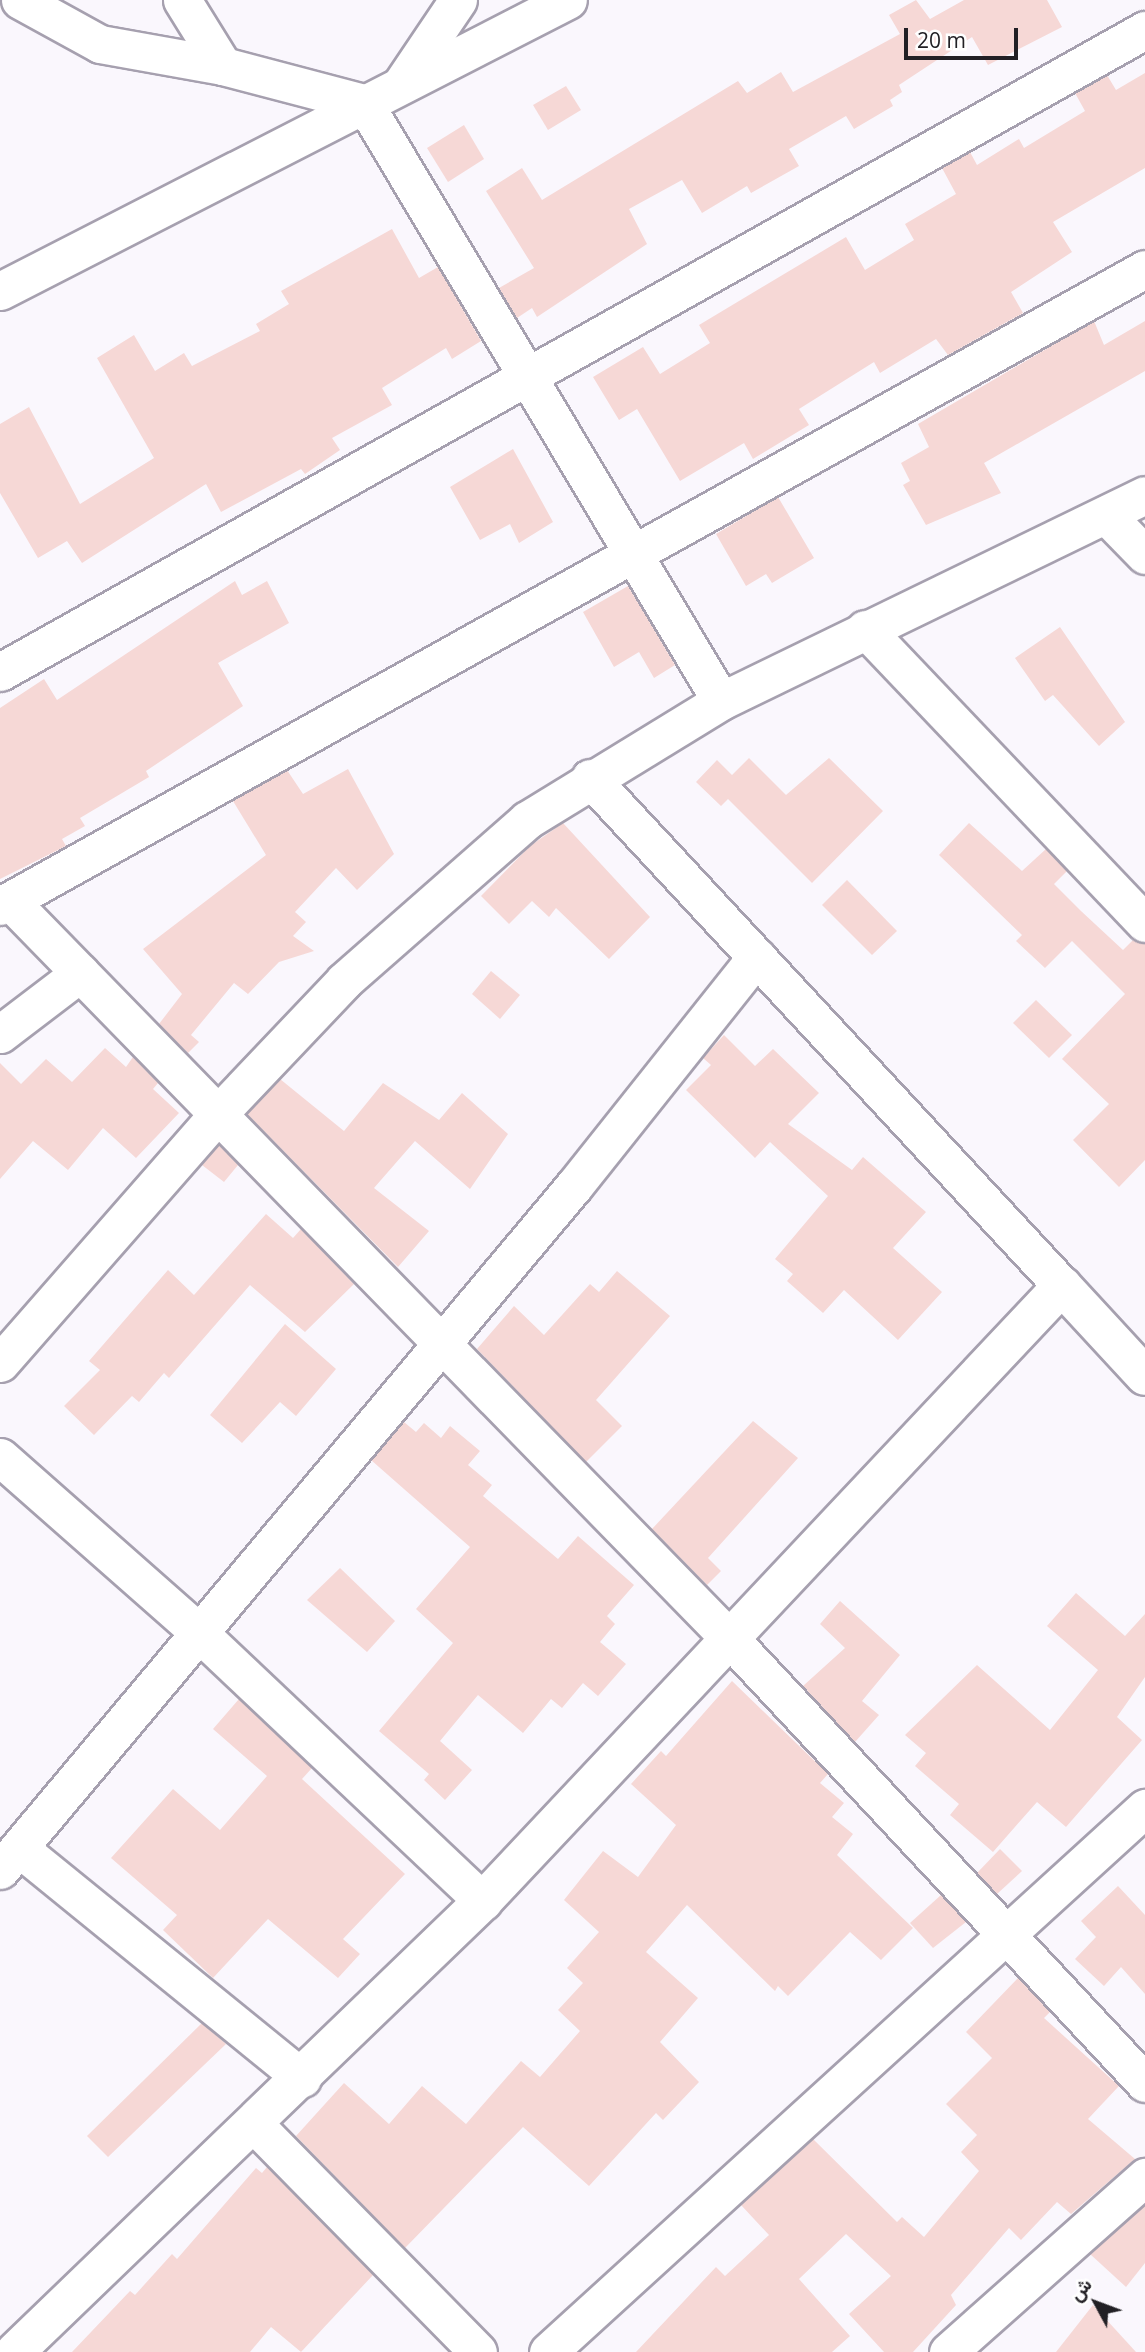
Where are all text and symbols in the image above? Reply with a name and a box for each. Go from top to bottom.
scale bar [907,14,1021,58]
text: 20 m [917,26,966,54]
north arrow [1061,2268,1131,2338]
text: ش [1063,2272,1097,2306]

